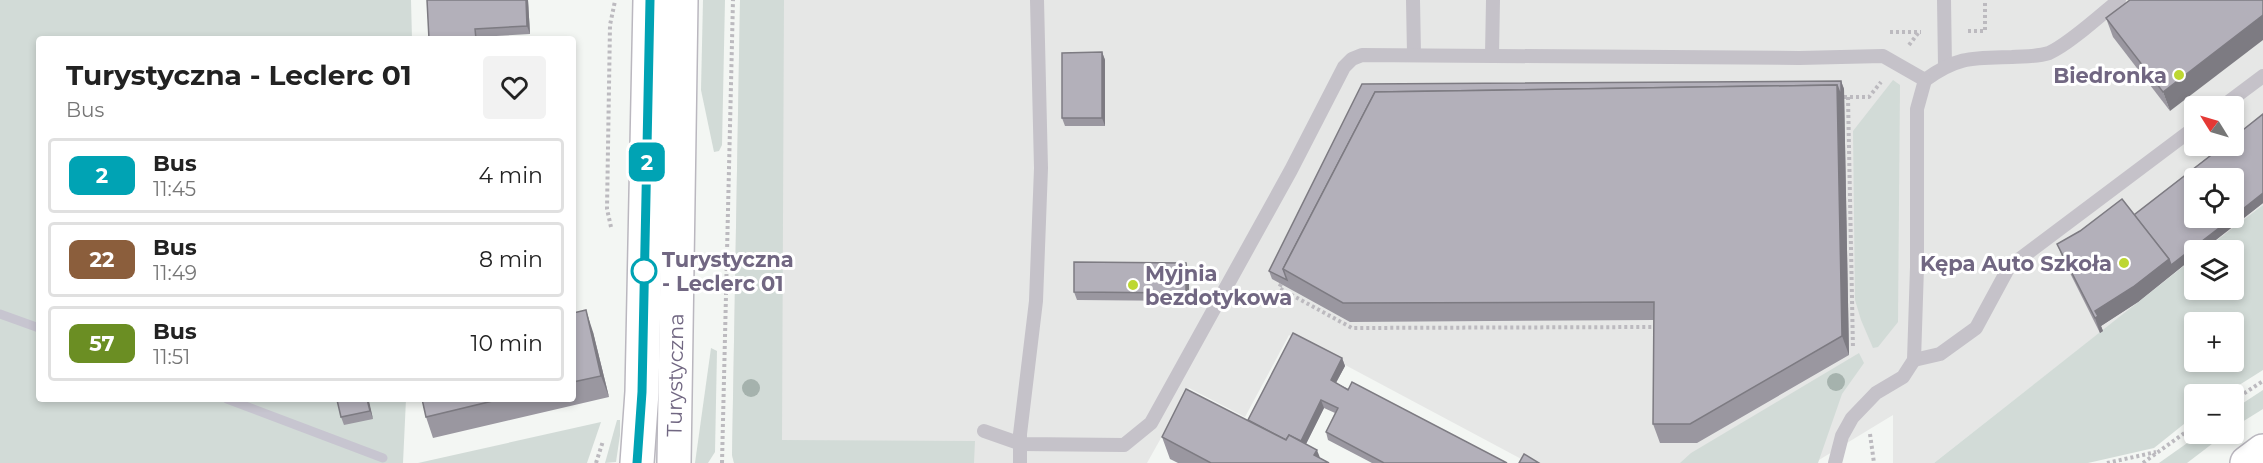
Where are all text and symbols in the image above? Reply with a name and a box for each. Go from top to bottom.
button: heart [483,56,546,119]
text: Turystyczna - Leclerc 01 [66,58,412,92]
place label: Biedronka [2053,63,2167,88]
marker: Biedronka [2172,68,2186,82]
north arrow [2184,96,2244,156]
map controls [2184,96,2244,444]
text: Bus [66,98,104,122]
line badge: 2 [628,142,666,182]
text: Bus [153,150,197,177]
text: 2 [641,150,653,175]
text: 4 min [479,162,543,189]
text: 2 [96,163,108,188]
button: locate [2184,168,2244,228]
text: 11:45 [153,177,196,201]
text: Bus [153,234,197,261]
button: layers [2184,240,2244,300]
text: 8 min [479,246,543,273]
text: 22 [90,247,114,272]
place label: Turystyczna - Leclerc 01 [662,247,794,296]
place label: Kępa Auto Szkoła [1920,251,2112,276]
marker: Kępa Auto Szkoła [2117,256,2131,270]
marker: Turystyczna - Leclerc 01 [631,258,657,284]
text: 11:49 [153,261,197,285]
place label: Myjnia bezdotykowa [1145,261,1292,310]
marker: Myjnia bezdotykowa [1126,278,1140,292]
button: + [2184,312,2244,372]
street label: Turystyczna [661,313,689,437]
text: Bus [153,318,197,345]
text: 10 min [471,330,543,357]
text: 57 [89,331,115,356]
text: 11:51 [153,345,190,369]
button: − [2184,384,2244,444]

